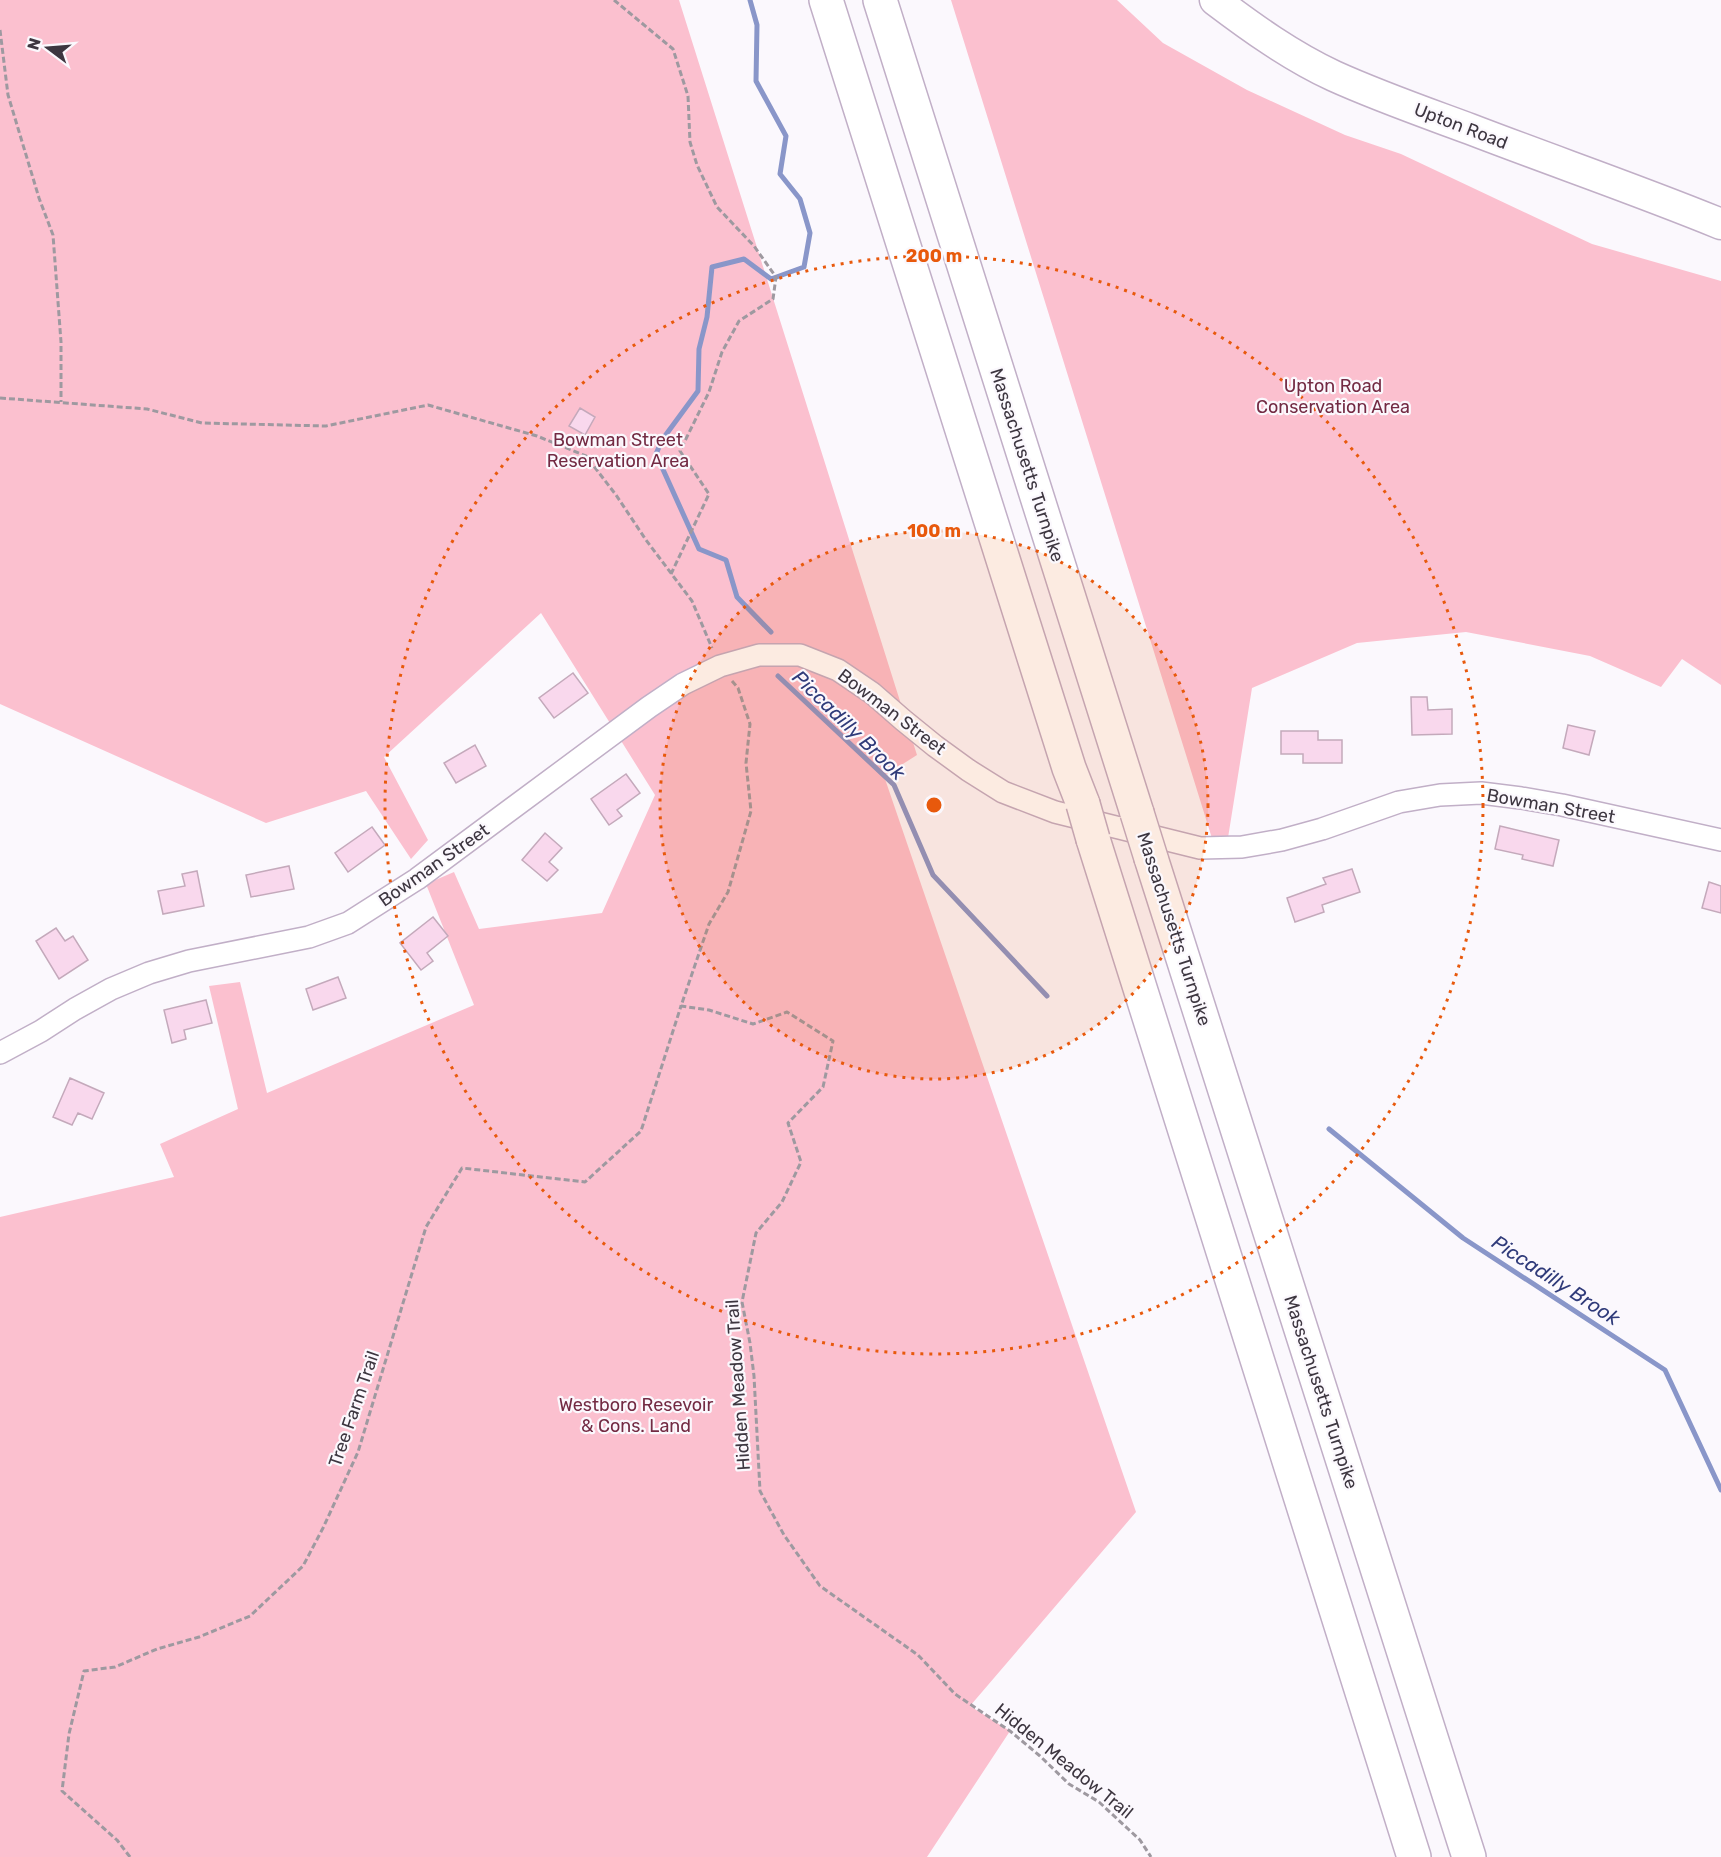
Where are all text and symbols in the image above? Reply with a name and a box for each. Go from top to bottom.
north arrow [18,18,78,78]
text: N [23,36,45,52]
street label: Upton Road [1411,98,1511,154]
text: 200 m [906,245,962,267]
street label: Massachusetts Turnpike [985,365,1069,565]
park label: Upton Road Conservation Area [1256,375,1410,418]
park label: Bowman Street Reservation Area [547,429,689,472]
text: 100 m [907,520,961,542]
street label: Bowman Street [834,664,950,760]
water label: Piccadilly Brook [788,665,911,785]
street label: Bowman Street [1485,784,1617,828]
centre of rings [924,795,944,815]
street label: Bowman Street [375,819,493,911]
street label: Massachusetts Turnpike [1132,829,1216,1029]
water label: Piccadilly Brook [1488,1230,1625,1331]
street label: Massachusetts Turnpike [1279,1292,1363,1492]
street label: Hidden Meadow Trail [721,1299,755,1471]
street label: Tree Farm Trail [324,1348,384,1470]
park label: Westboro Resevoir & Cons. Land [559,1394,713,1437]
street label: Hidden Meadow Trail [990,1699,1138,1823]

